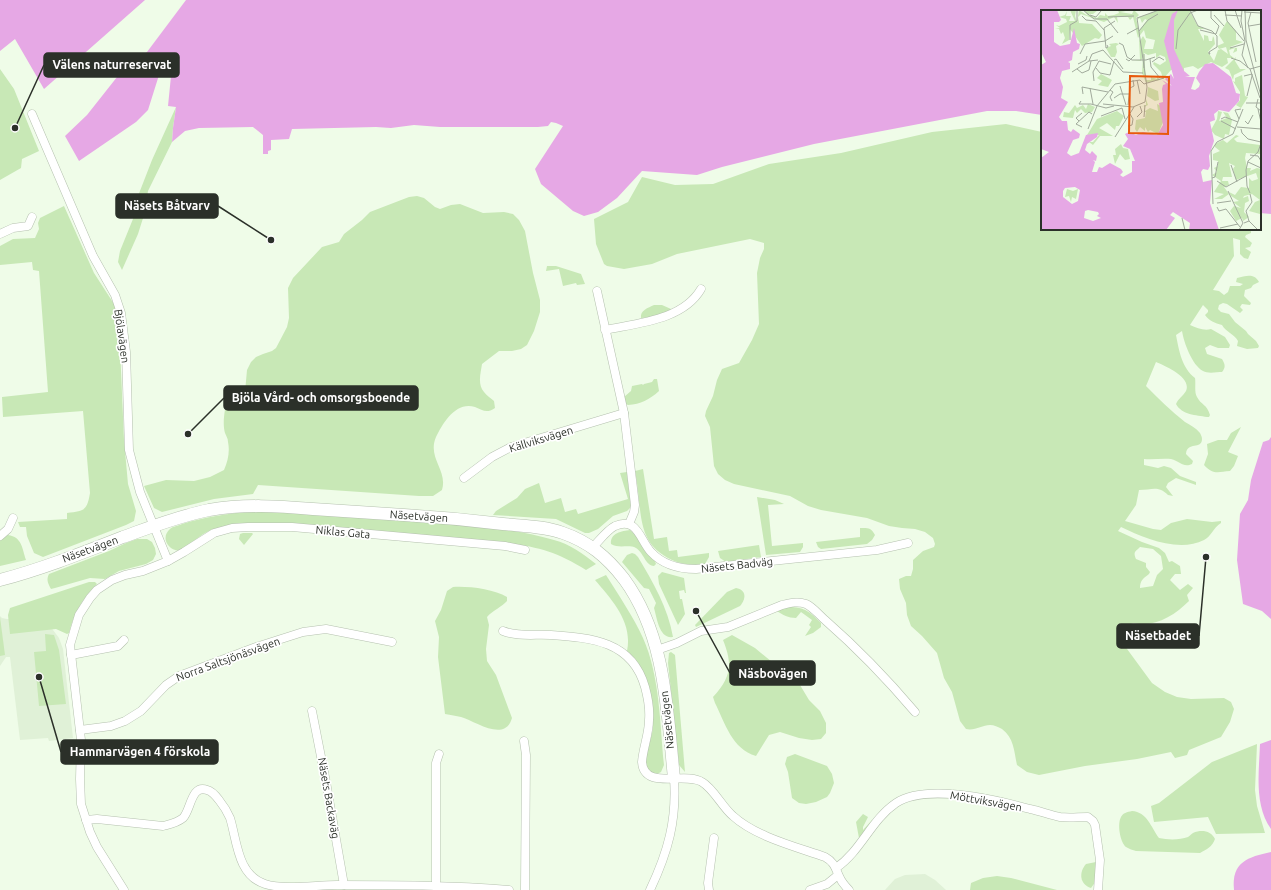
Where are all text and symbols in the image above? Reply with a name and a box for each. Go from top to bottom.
inset map [1041,10,1261,230]
callout: Välens naturreservat [44,53,179,77]
text: Välens naturreservat [53,58,171,71]
callout: Näsets Båtvarv [116,194,218,218]
text: Näsets Båtvarv [124,199,211,212]
street label: Bjölavägen [112,308,132,364]
callout: Bjöla Vård- och omsorgsboende [224,386,418,410]
text: Bjöla Vård- och omsorgsboende [232,391,410,404]
street label: Källviksvägen [508,424,574,454]
street label: Näsetvägen [389,508,449,524]
street label: Niklas Gata [315,524,371,540]
street label: Näsetvägen [61,533,119,565]
street label: Näsets Badväg [700,555,774,575]
callout: Näsetbadet [1117,624,1199,648]
text: Näsetbadet [1125,629,1191,642]
street label: Norra Saltsjönäsvägen [174,635,282,683]
callout: Näsbovägen [730,661,815,685]
text: Näsbovägen [738,667,808,680]
street label: Näsetvägen [658,690,676,750]
callout: Hammarvägen 4 förskola [61,740,218,764]
text: Hammarvägen 4 förskola [70,745,210,758]
street label: Näsets Backaväg [316,756,342,840]
street label: Möttviksvägen [949,789,1023,813]

